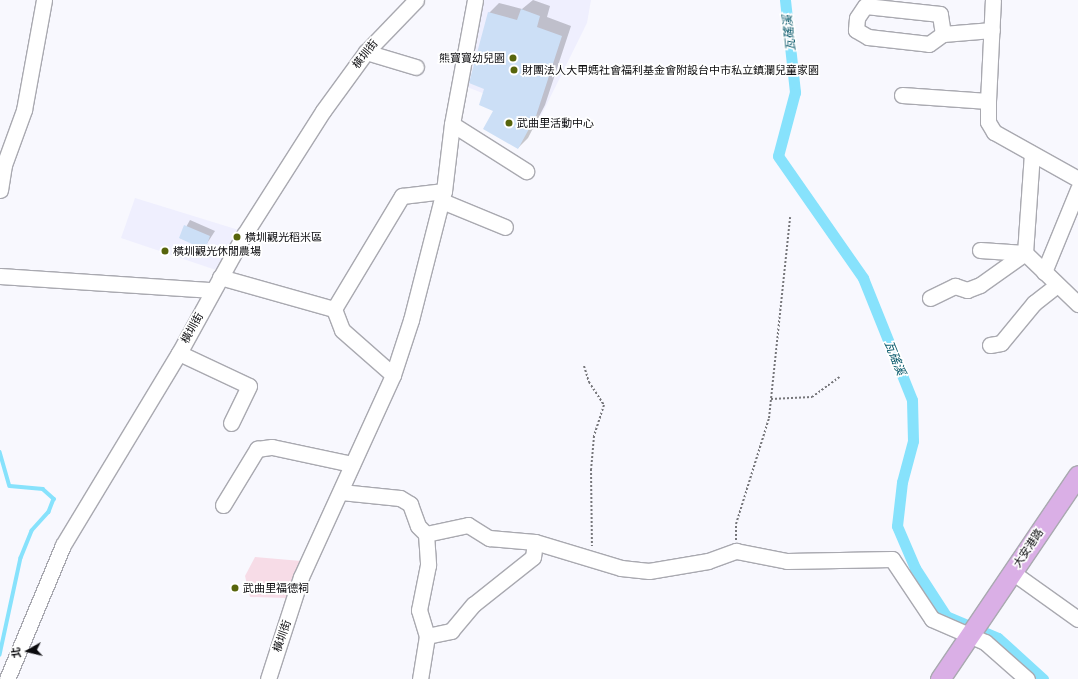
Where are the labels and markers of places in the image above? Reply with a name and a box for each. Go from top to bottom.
place label: 熊寶寶幼兒園 [439,51,505,65]
marker: 熊寶寶幼兒園 [508,53,518,63]
place label: 財團法人大甲媽社會福利基金會附設台中市私立鎮瀾兒童家園 [522,63,819,77]
marker: 財團法人大甲媽社會福利基金會附設台中市私立鎮瀾兒童家園 [509,65,519,75]
place label: 武曲里活動中心 [517,116,594,130]
marker: 武曲里活動中心 [504,118,514,128]
place label: 橫圳觀光稻米區 [245,230,322,244]
marker: 橫圳觀光稻米區 [232,232,242,242]
place label: 橫圳觀光休閒農場 [173,244,261,258]
marker: 橫圳觀光休閒農場 [160,246,170,256]
place label: 武曲里福德祠 [243,581,309,595]
marker: 武曲里福德祠 [230,583,240,593]

